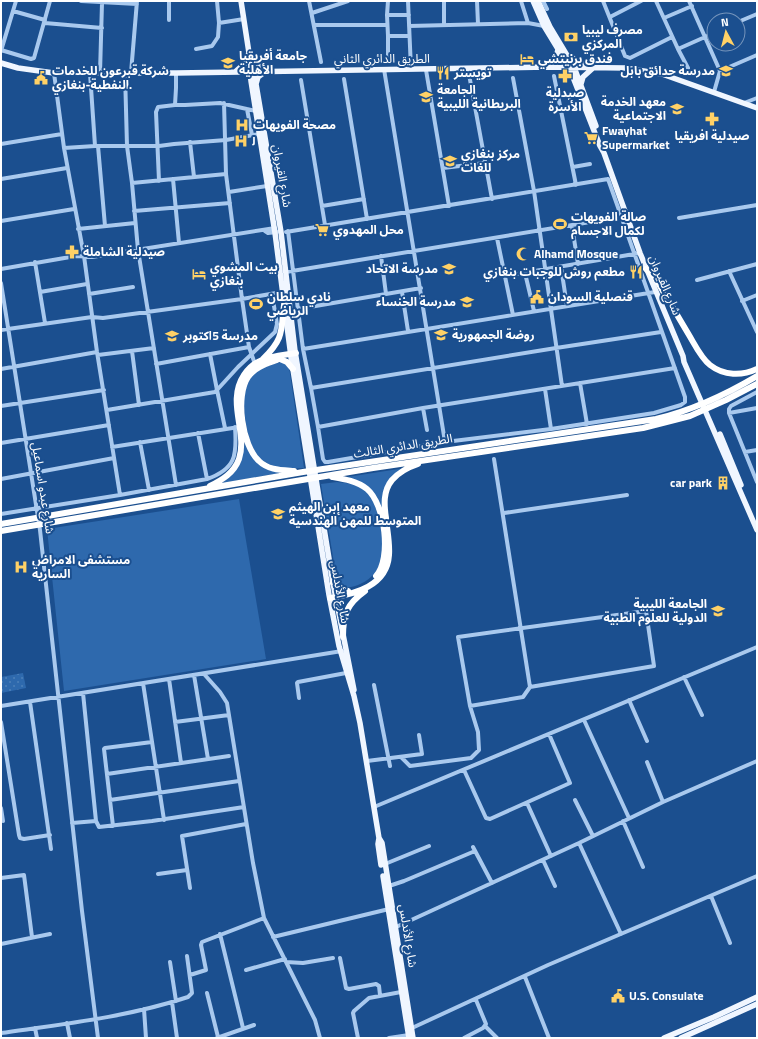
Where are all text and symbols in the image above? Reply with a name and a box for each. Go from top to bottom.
north arrow [706,12,746,52]
text: N [720,14,730,30]
place label: مصرف ليبيا المركزي [582,20,643,54]
bank icon: مصرف ليبيا المركزي [563,29,579,45]
place label: جامعة أفريقيا الأهلية [239,46,307,79]
street label: الطريق الدائري الثاني [334,49,430,69]
place label: فندق برنيتشي [538,49,612,69]
hotel icon: فندق برنيتشي [519,51,535,67]
school or university icon: جامعة أفريقيا الأهلية [220,55,236,71]
place label: شركة قبرعون للخدمات النفطية-بنغازي. [52,61,169,95]
place label: مدرسة حدائق بابل [621,61,715,80]
place label: تويستر [453,63,492,82]
school or university icon: مدرسة حدائق بابل [718,63,734,79]
restaurant icon: تويستر [435,65,451,81]
pharmacy icon: صيدلية الأسرة [557,68,573,84]
public building icon: شركة قبرعون للخدمات النفطية-بنغازي. [33,70,49,86]
place label: الجامعة البريطانية الليبية [437,80,521,113]
place label: صيدلية الأسرة [546,83,585,116]
school or university icon: الجامعة البريطانية الليبية [418,89,434,105]
place label: معهد الخدمة الاجتماعية [601,92,666,125]
school or university icon: معهد الخدمة الاجتماعية [669,101,685,117]
pharmacy icon: صيدلية افريقيا [704,111,720,127]
place label: مصحة الفويهات [253,115,336,134]
hospital icon: مصحة الفويهات [234,117,250,133]
place label: Fwayhat Supermarket [602,121,670,154]
place label: صيدلية افريقيا [675,126,750,145]
supermarket icon: Fwayhat Supermarket [583,130,599,146]
place label: J [252,131,256,150]
hospital icon: J [233,133,249,149]
street label: شارع القيروان [268,143,297,209]
place label: مركز بنغازي للغات [461,144,520,177]
school or university icon: مركز بنغازي للغات [442,153,458,169]
place label: صالة الفويهات لكمال الاجسام [571,207,646,240]
sports icon: صالة الفويهات لكمال الاجسام [552,216,568,232]
place label: محل المهدوي [333,220,404,240]
supermarket icon: محل المهدوي [314,222,330,238]
place label: صيدلية الشاملة [83,242,165,261]
pharmacy icon: صيدلية الشاملة [64,244,80,260]
place label: Alhamd Mosque [534,244,618,263]
mosque icon: Alhamd Mosque [515,246,531,262]
street label: شارع القيروان [644,252,687,318]
place label: بيت المشوي بنغازي [210,257,278,291]
place label: مدرسة الاتحاد [366,259,438,278]
school or university icon: مدرسة الاتحاد [441,261,457,277]
place label: مطعم روش للوجبات بنغازي [483,262,625,282]
restaurant icon: مطعم روش للوجبات بنغازي [628,264,644,280]
hotel icon: بيت المشوي بنغازي [191,266,207,282]
place label: نادي سلطان الرياضي [267,287,331,321]
place label: قنصلية السودان [548,287,633,306]
public building icon: قنصلية السودان [529,289,545,305]
place label: مدرسة الخنساء [376,292,456,311]
school or university icon: مدرسة الخنساء [459,294,475,310]
sports icon: نادي سلطان الرياضي [248,296,264,312]
place label: روضة الجمهورية [452,325,535,344]
place label: مدرسة 5اكتوبر [182,326,258,345]
school or university icon: روضة الجمهورية [433,327,449,343]
school or university icon: مدرسة 5اكتوبر [164,328,180,344]
street label: الطريق الدائري الثالث [352,428,454,463]
street label: شارع عبدو اسماعيل [27,441,60,535]
place label: car park [670,473,713,492]
building icon: car park [715,475,731,491]
place label: معهد إبن الهيثم المتوسط للمهن الهندسية [289,497,421,530]
school or university icon: معهد إبن الهيثم المتوسط للمهن الهندسية [270,506,286,522]
place label: مستشفى الامراض السارية [32,550,130,583]
hospital icon: مستشفى الامراض السارية [13,559,29,575]
street label: شارع الأندلس [326,559,355,625]
place label: الجامعة الليبية الدولية للعلوم الطبية [603,594,707,627]
school or university icon: الجامعة الليبية الدولية للعلوم الطبية [710,603,726,619]
street label: شارع الأندلس [394,903,423,969]
place label: U.S. Consulate [629,986,704,1005]
public building icon: U.S. Consulate [610,988,626,1004]

